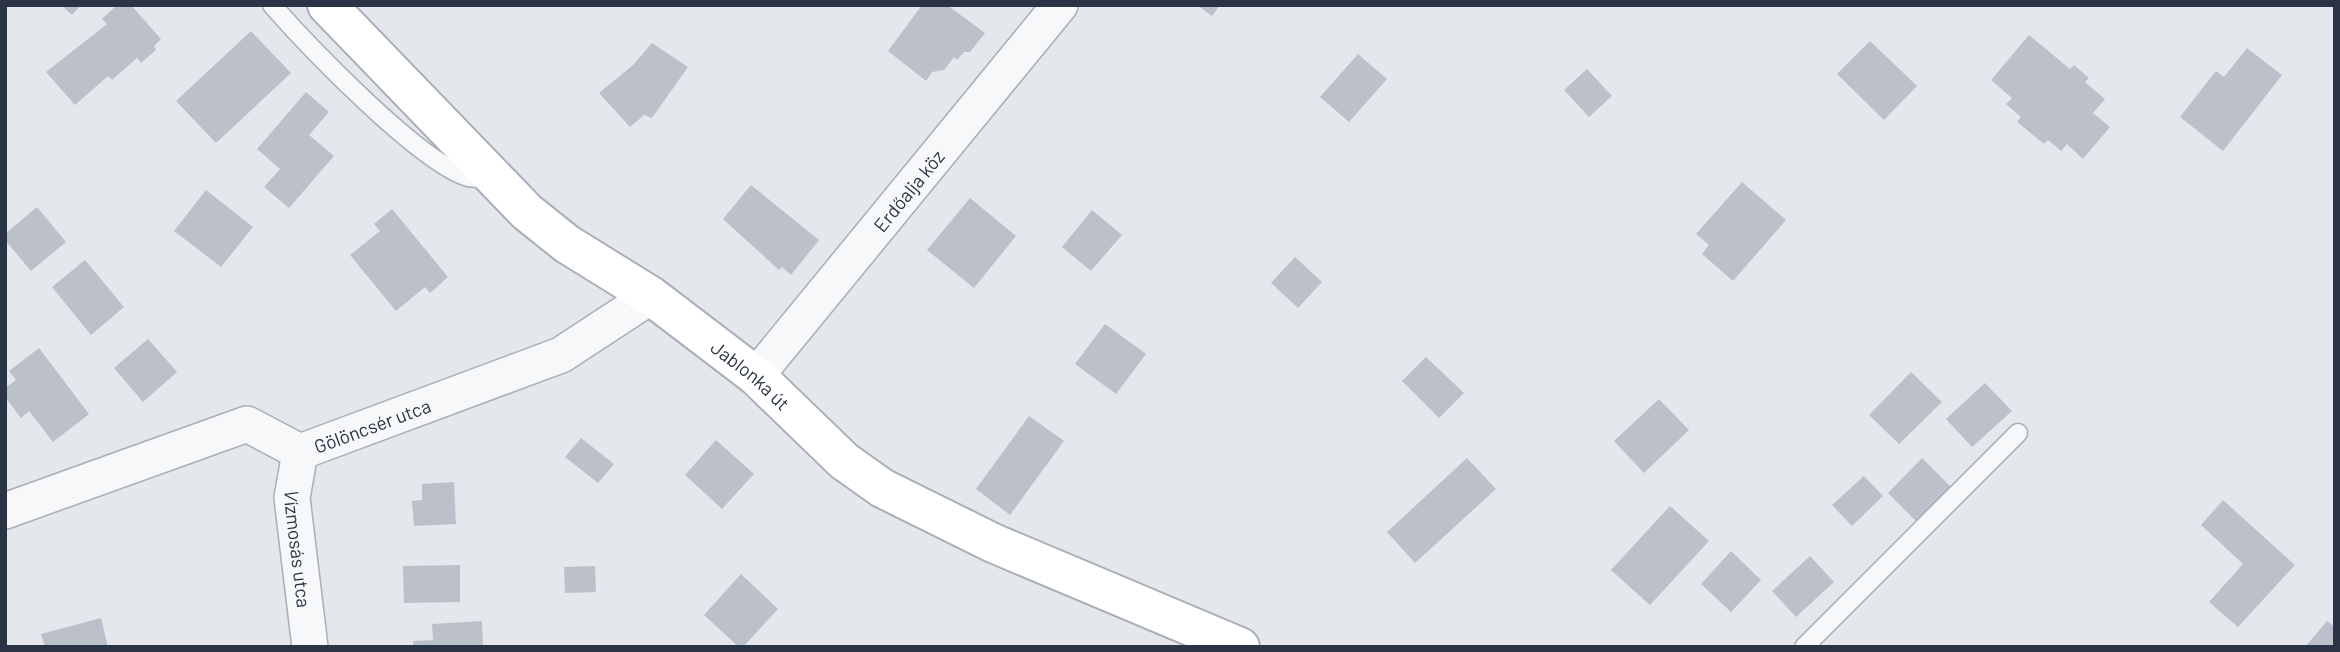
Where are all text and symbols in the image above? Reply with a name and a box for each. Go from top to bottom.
street label: Erdőalja köz [868,145,948,236]
street label: Jablonka út [707,335,795,414]
street label: Gölöncsér utca [310,393,434,457]
street label: Vízmosás utca [280,489,317,609]

